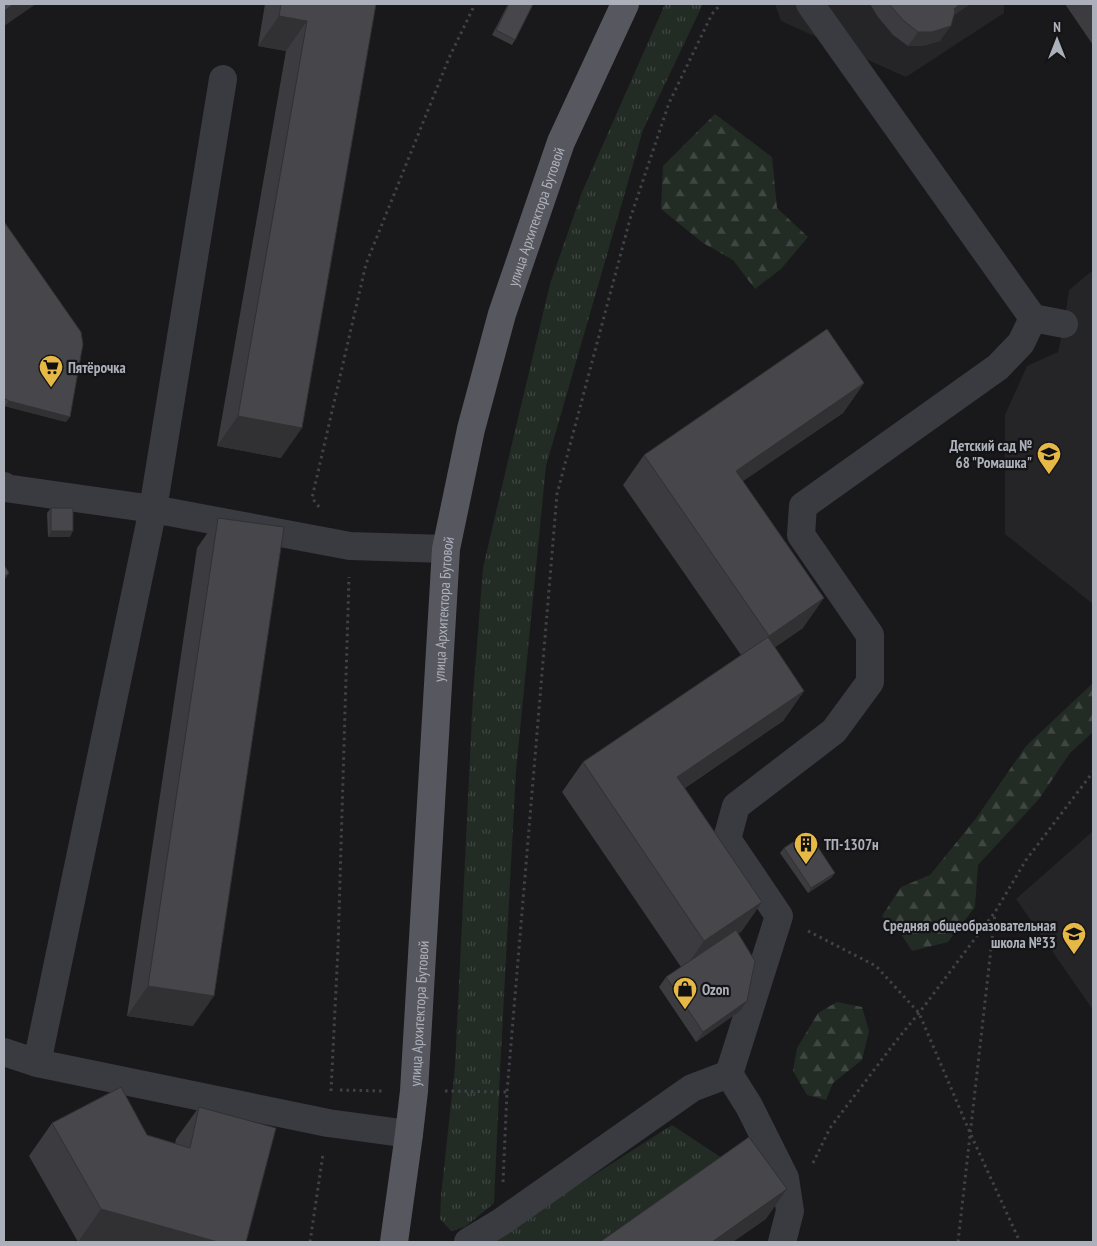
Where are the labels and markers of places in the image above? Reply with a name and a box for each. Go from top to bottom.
supermarket icon: Пятёрочка [38,354,64,388]
place label: Пятёрочка [68,358,126,377]
place label: Детский сад № 68 "Ромашка" [950,436,1032,472]
school or university icon: Детский сад № 68 "Ромашка" [1036,441,1062,475]
building icon: ТП-1307н [793,831,819,865]
place label: ТП-1307н [824,835,879,854]
place label: Средняя общеобразовательная школа №33 [883,916,1056,952]
school or university icon: Средняя общеобразовательная школа №33 [1061,921,1087,955]
shop icon: Ozon [672,976,698,1010]
place label: Ozon [702,980,729,999]

